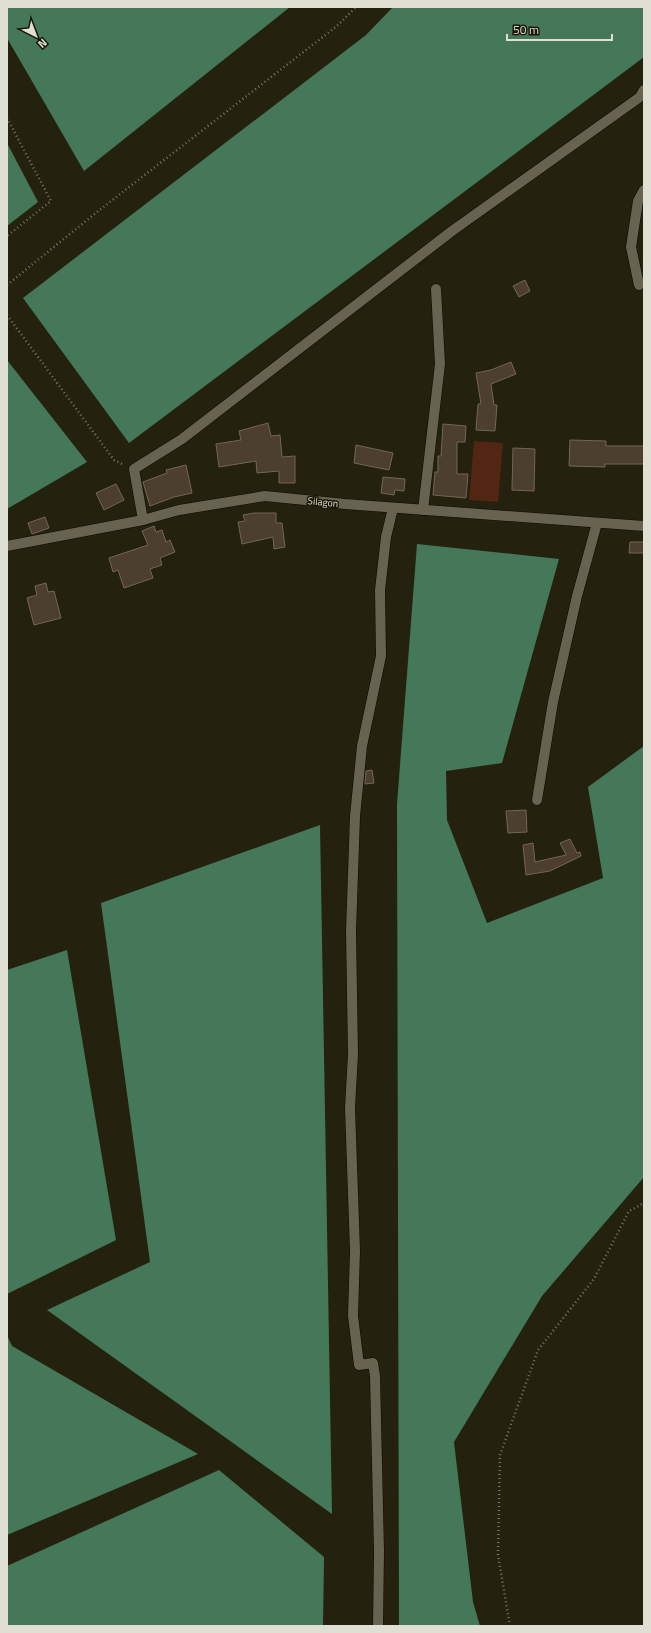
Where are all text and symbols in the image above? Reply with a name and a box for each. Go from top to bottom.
north arrow [16,16,56,56]
scale bar [507,16,612,42]
text: 50 m [513,20,539,39]
text: N [35,35,51,52]
street label: Silagon [307,493,339,511]

